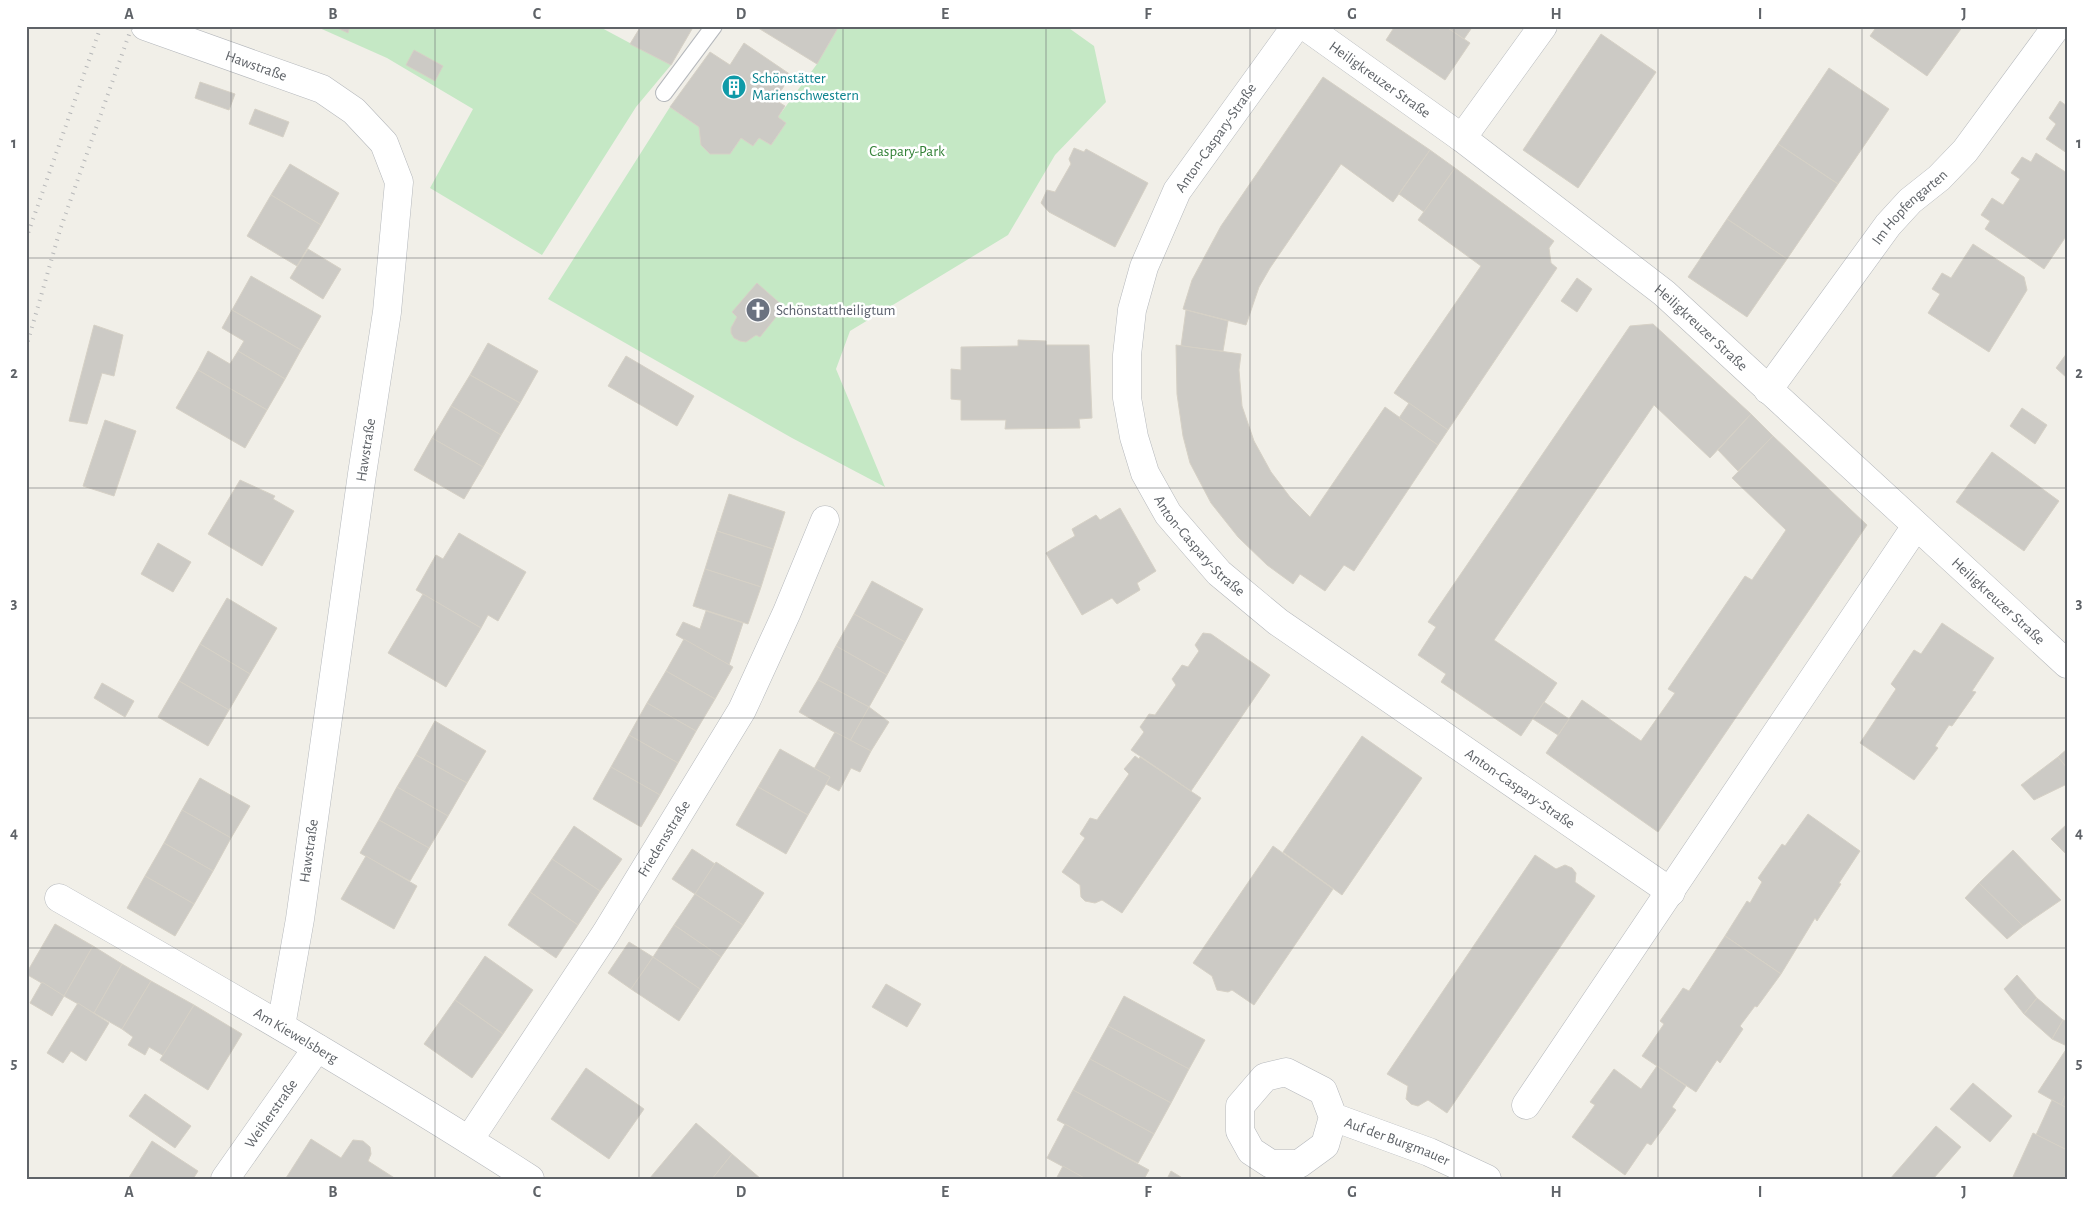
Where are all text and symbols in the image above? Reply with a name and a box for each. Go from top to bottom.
text: A [124,6,134,22]
text: B [328,6,338,22]
text: C [533,6,542,22]
text: D [736,6,747,22]
text: E [941,6,949,22]
text: F [1144,6,1152,22]
text: G [1347,6,1357,22]
text: H [1550,6,1562,22]
text: I [1758,6,1762,22]
text: J [1961,6,1967,22]
street label: Heiligkreuzer Straße [1326,38,1433,121]
street label: Hawstraße [223,48,289,83]
place label: Schönstätter Marienschwestern [752,71,859,103]
building icon: Schönstätter Marienschwestern [721,74,747,100]
street label: Anton-Caspary-Straße [1173,81,1259,195]
text: 1 [11,135,17,151]
text: 1 [2076,135,2082,151]
park label: Caspary-Park [869,144,945,159]
street label: Im Hopfengarten [1869,167,1950,247]
street label: Heiligkreuzer Straße [1652,281,1751,374]
church icon: Schönstattheiligtum [745,297,771,323]
place label: Schönstattheiligtum [776,303,895,318]
text: 2 [10,365,18,381]
text: 2 [2075,365,2083,381]
street label: Hawstraße [354,417,378,483]
street label: Anton-Caspary-Straße [1152,493,1248,599]
street label: Heiligkreuzer Straße [1949,555,2048,647]
text: 3 [11,595,18,611]
text: 3 [2076,595,2083,611]
street label: Anton-Caspary-Straße [1463,746,1578,831]
street label: Friedensstraße [635,797,693,879]
street label: Hawstraße [297,818,321,884]
text: 4 [10,825,18,841]
text: 4 [2075,825,2083,841]
street label: Am Kiewelsberg [251,1005,341,1066]
text: 5 [11,1055,18,1071]
text: 5 [2076,1055,2083,1071]
street label: Weiherstraße [242,1076,300,1151]
street label: Auf der Burgmauer [1343,1114,1452,1168]
text: A [124,1184,134,1200]
text: B [328,1184,338,1200]
text: C [533,1184,542,1200]
text: D [736,1184,747,1200]
text: E [941,1184,949,1200]
text: F [1144,1184,1152,1200]
text: G [1347,1184,1357,1200]
text: H [1550,1184,1562,1200]
text: I [1758,1184,1762,1200]
text: J [1961,1184,1967,1200]

